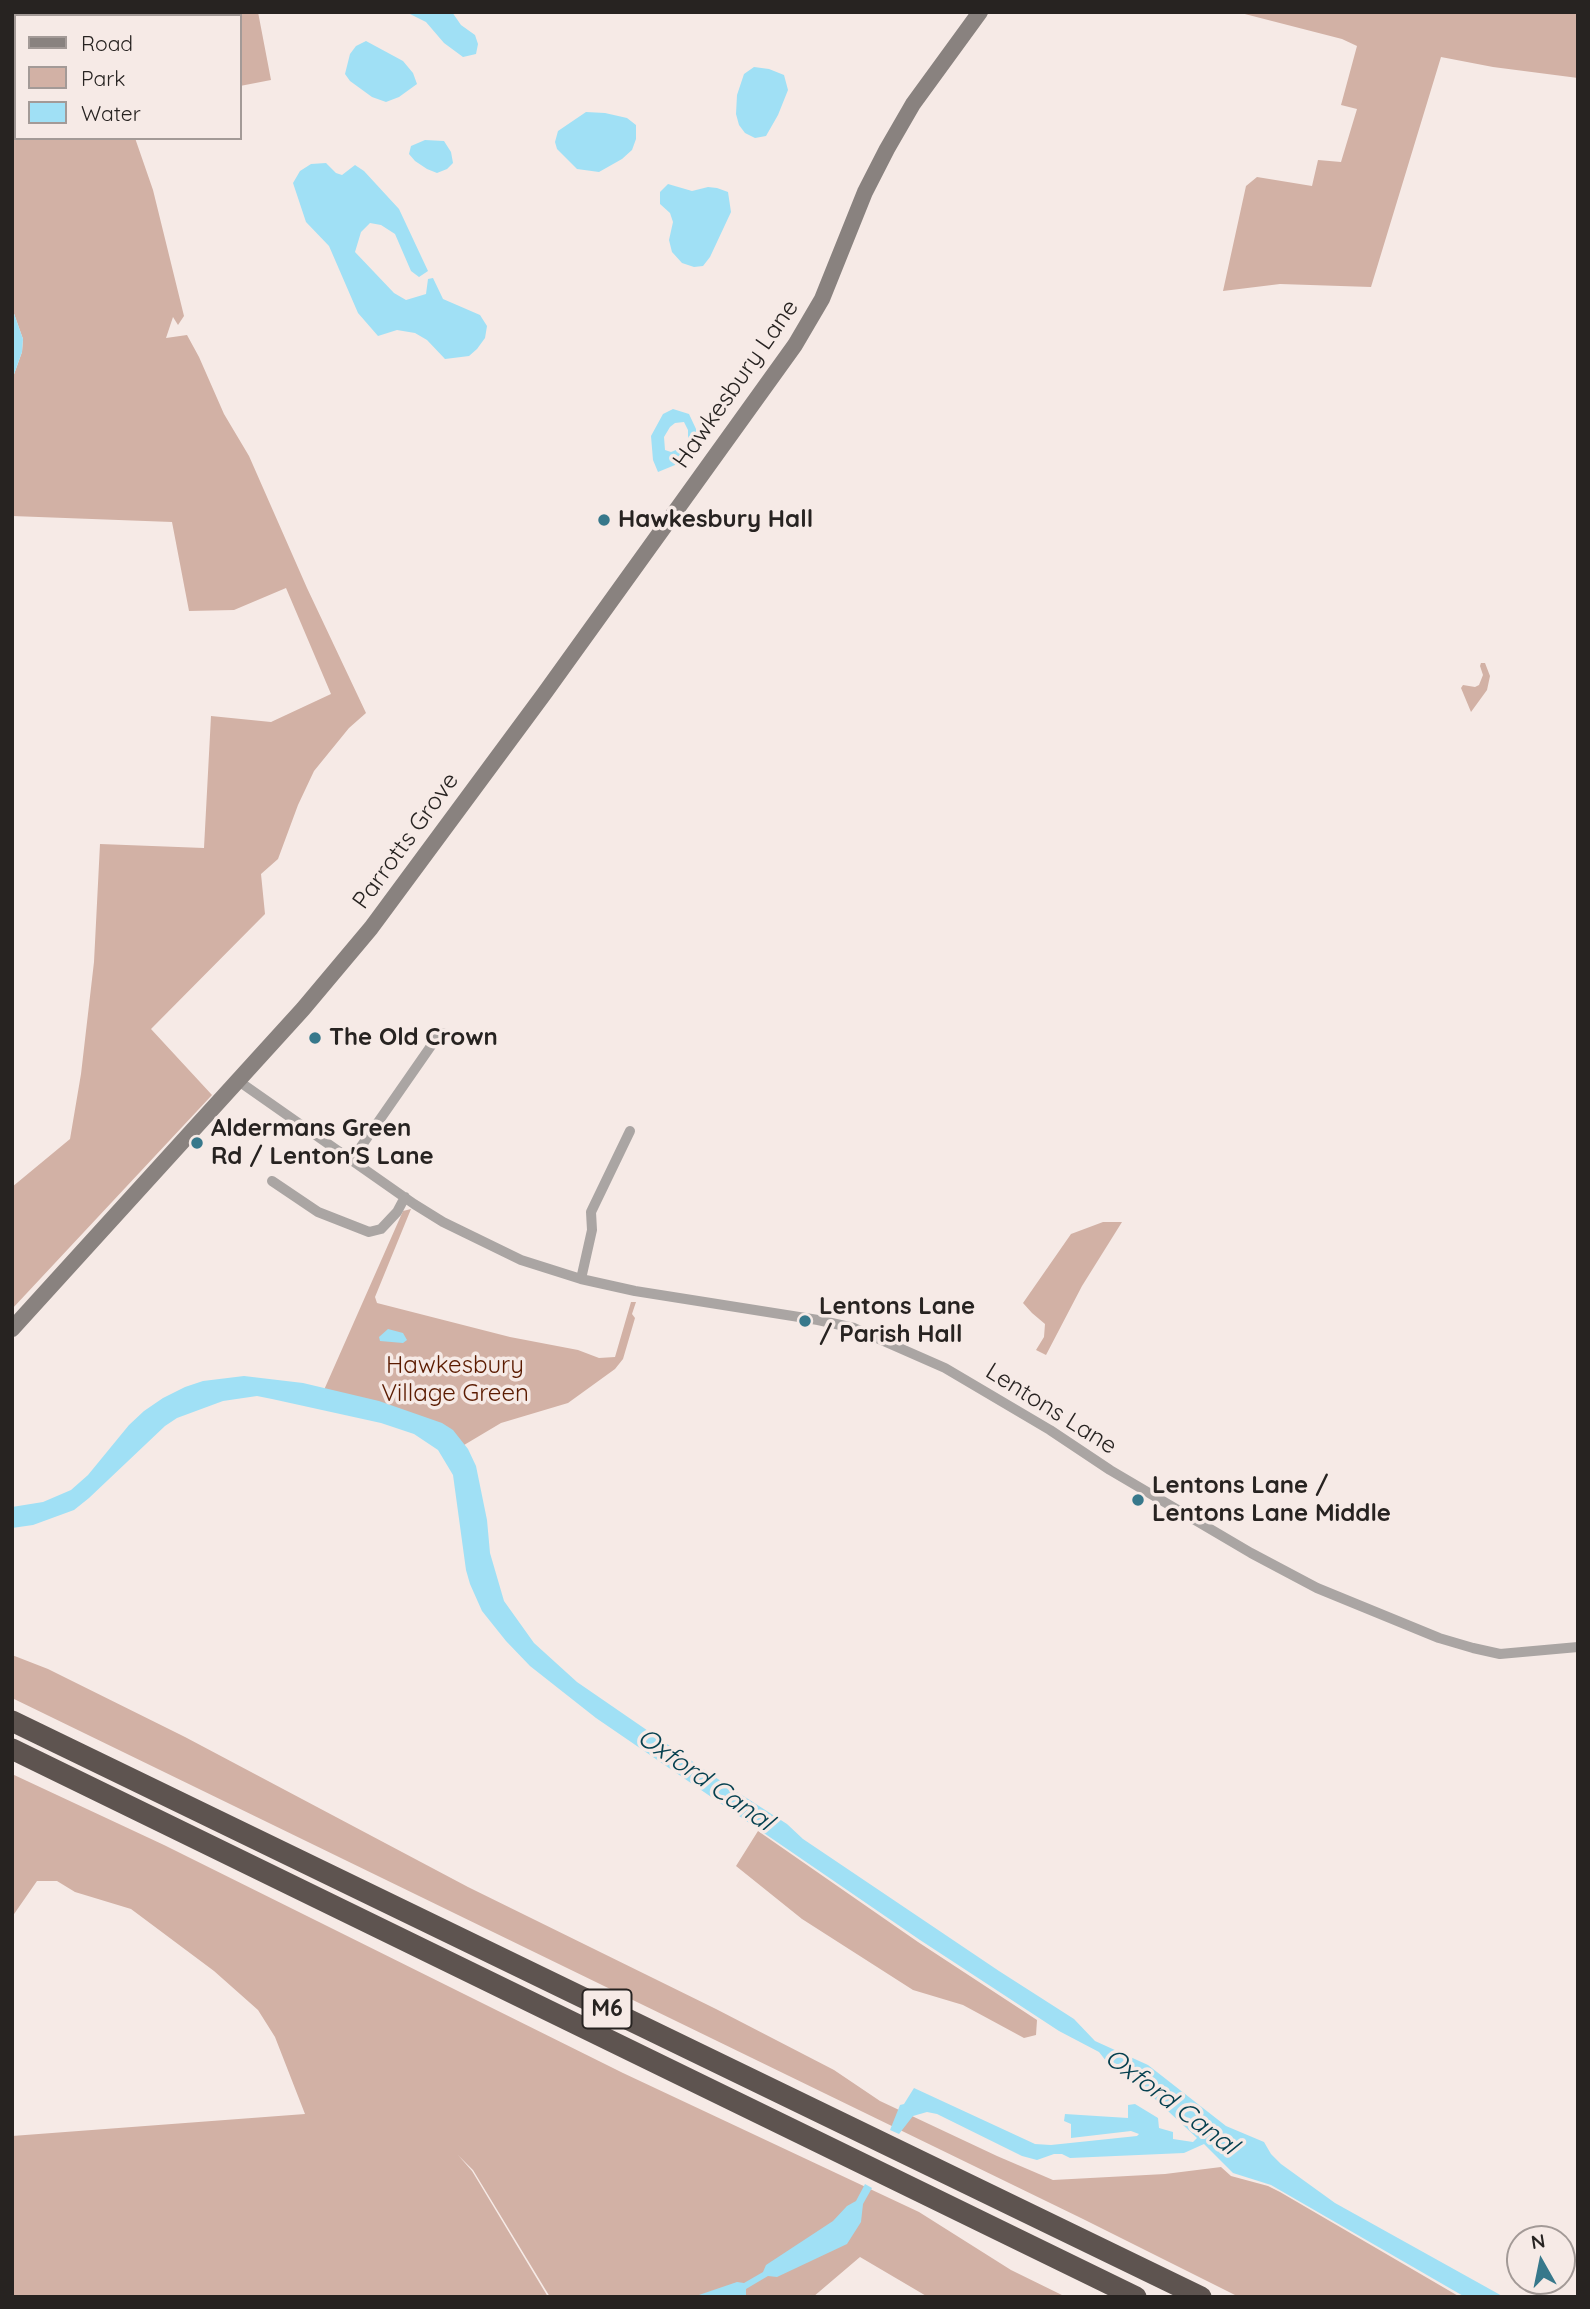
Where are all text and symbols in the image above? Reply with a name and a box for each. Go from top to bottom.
legend [14,14,242,140]
text: Road [81,30,133,56]
text: Park [81,65,125,91]
text: Water [81,100,141,126]
street label: Hawkesbury Lane [667,294,805,474]
place label: Hawkesbury Hall [618,506,813,534]
marker: Hawkesbury Hall [596,512,612,528]
street label: Parrotts Grove [347,767,465,915]
place label: The Old Crown [329,1024,498,1052]
marker: The Old Crown [307,1030,323,1046]
place label: Aldermans Green Rd / Lenton'S Lane [211,1115,434,1171]
marker: Aldermans Green Rd / Lenton'S Lane [189,1135,205,1151]
place label: Lentons Lane / Parish Hall [819,1293,975,1349]
marker: Lentons Lane / Parish Hall [797,1313,813,1329]
park label: Hawkesbury Village Green [381,1352,529,1408]
street label: Lentons Lane [980,1357,1122,1461]
place label: Lentons Lane / Lentons Lane Middle [1152,1472,1391,1528]
marker: Lentons Lane / Lentons Lane Middle [1130,1492,1146,1508]
water label: Oxford Canal [631,1722,779,1838]
road number: M6 [582,1990,632,2028]
water label: Oxford Canal [1098,2042,1244,2162]
north arrow [1506,2225,1576,2295]
text: N [1529,2228,1547,2254]

